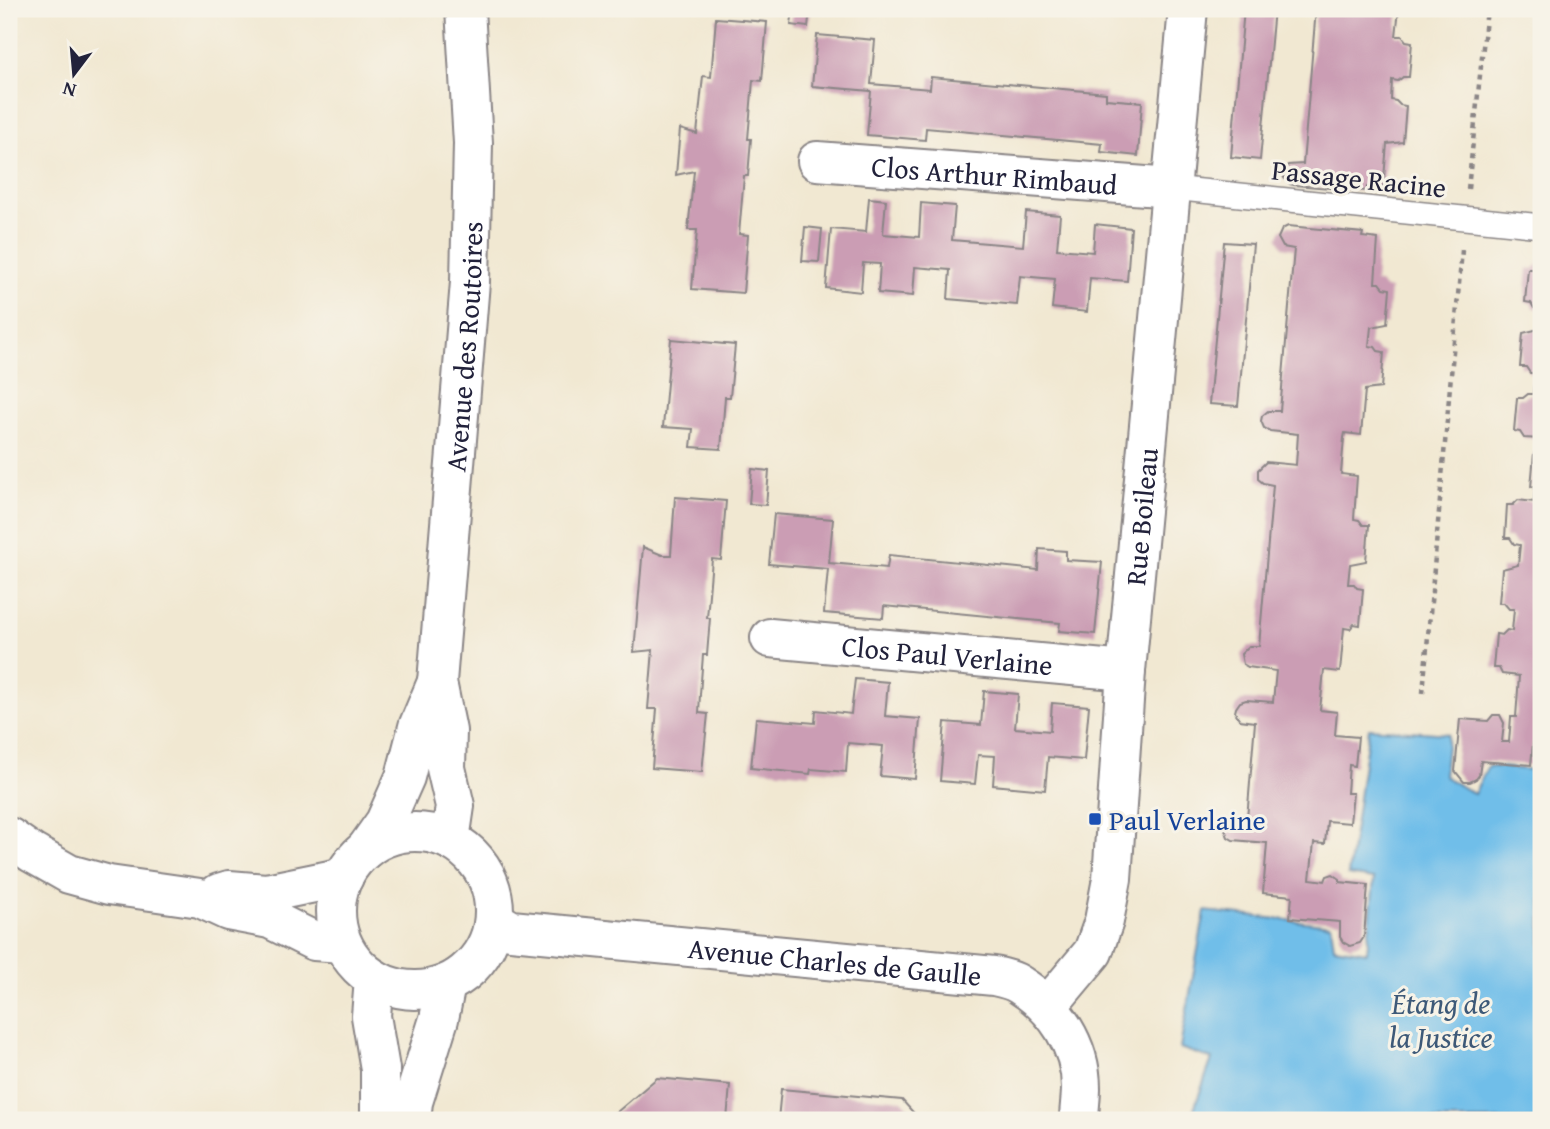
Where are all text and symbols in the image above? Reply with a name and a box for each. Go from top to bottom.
north arrow [38,38,108,108]
text: N [59,75,79,106]
street label: Clos Arthur Rimbaud [870,145,1119,204]
street label: Passage Racine [1270,148,1448,208]
street label: Avenue des Routoires [434,221,492,473]
street label: Rue Boileau [1114,446,1167,587]
street label: Clos Paul Verlaine [840,624,1054,685]
place label: Paul Verlaine [1109,799,1266,840]
marker: Paul Verlaine [1087,811,1103,827]
street label: Avenue Charles de Gaulle [686,926,983,995]
water label: Étang de la Justice [1389,981,1493,1059]

